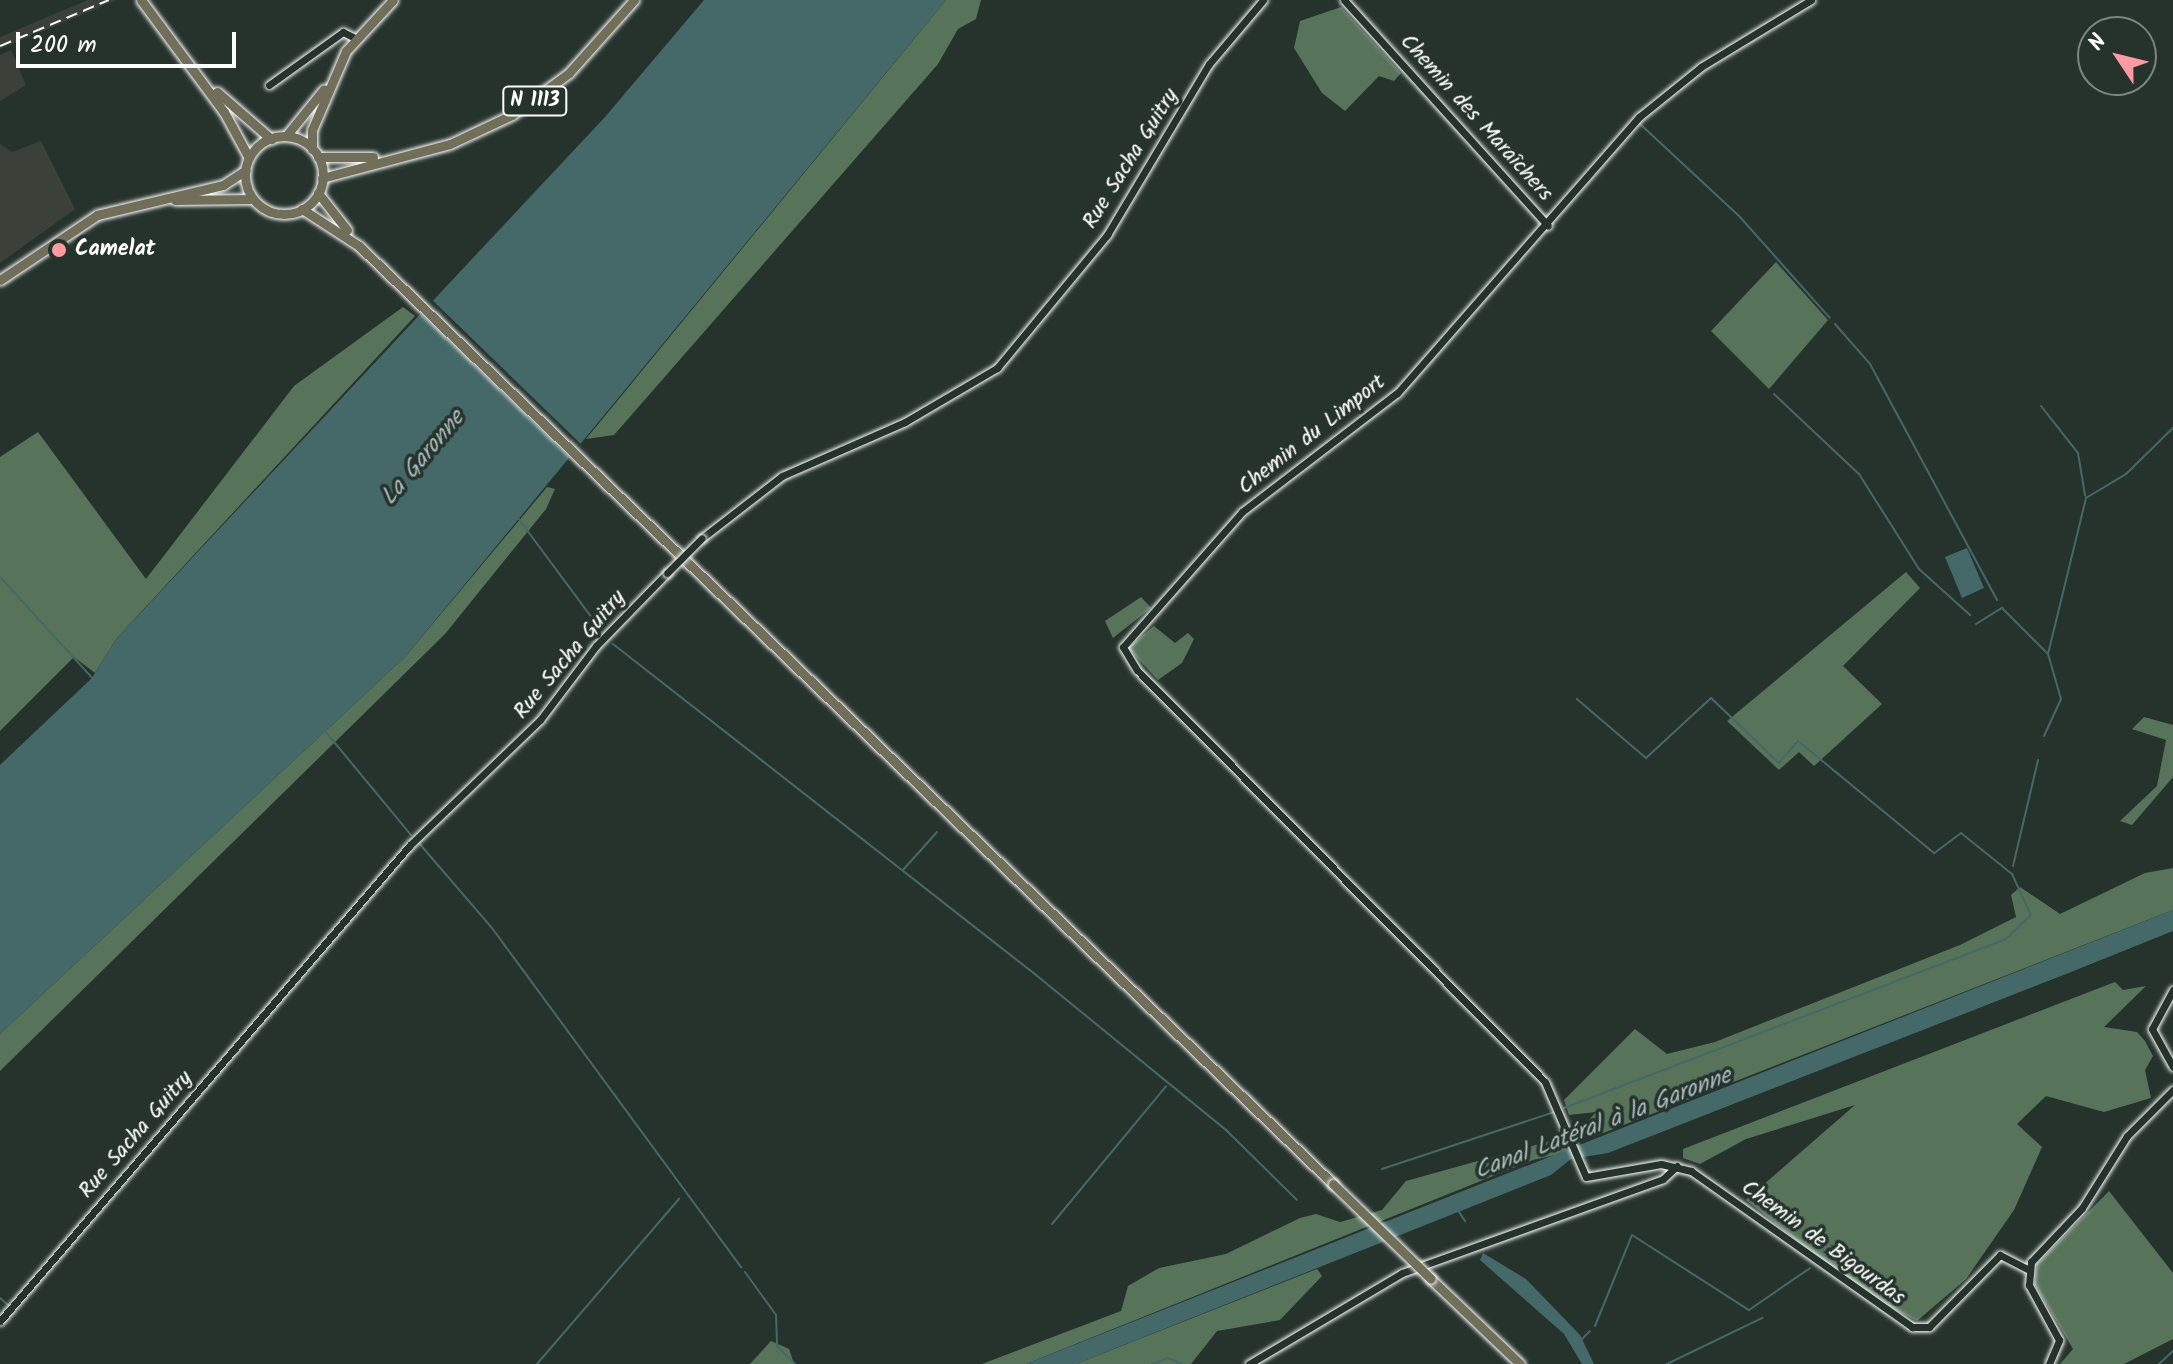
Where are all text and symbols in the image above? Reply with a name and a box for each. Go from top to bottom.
scale bar [20,16,240,66]
north arrow [2077,16,2157,96]
text: 200 m [30,26,97,65]
text: N [2080,27,2117,59]
street label: Chemin des Maraîchers [1394,29,1558,207]
street label: Rue Sacha Guitry [1077,84,1185,234]
road number: N 1113 [501,85,569,117]
place label: Camelat [75,237,156,263]
marker: Camelat [50,241,68,259]
street label: Chemin du Limport [1233,369,1391,501]
water label: La Garonne [375,405,471,511]
street label: Rue Sacha Guitry [508,585,632,725]
water label: Canal Latéral à la Garonne [1470,1062,1736,1186]
street label: Rue Sacha Guitry [73,1066,199,1204]
street label: Chemin de Bigourdas [1736,1175,1910,1311]

